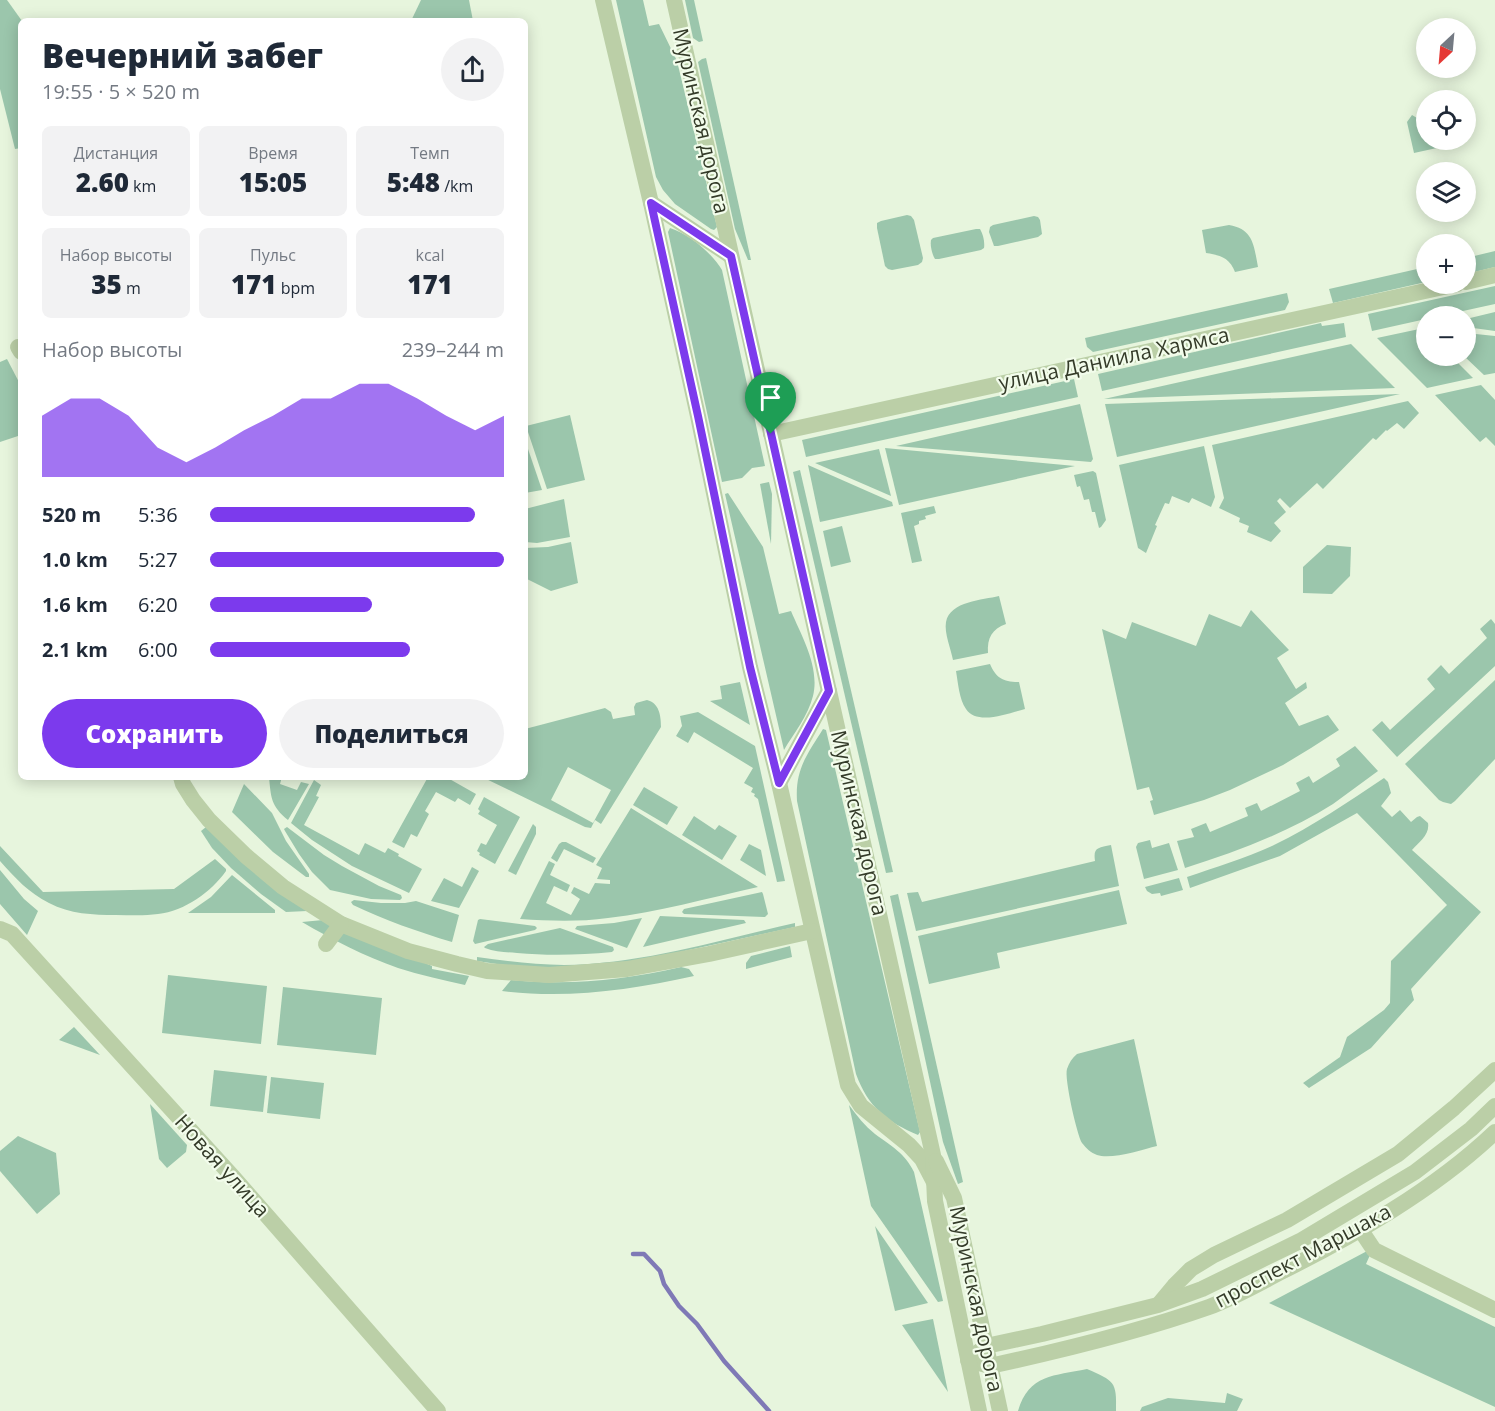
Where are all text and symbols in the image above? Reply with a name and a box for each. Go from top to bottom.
north arrow [1416,18,1476,78]
map controls [1416,18,1476,366]
street label: Муринская дорога [667,25,737,216]
text: Вечерний забег [42,33,323,78]
button: share [441,38,504,101]
text: 19:55 · 5 × 520 m [42,78,200,105]
button: locate [1416,90,1476,150]
text: Дистанция [74,142,158,164]
text: Время [248,142,298,164]
text: Темп [410,142,450,164]
button: layers [1416,162,1476,222]
text: 2.60 [76,164,129,200]
text: 15:05 [239,164,307,200]
text: 5:48 [387,164,440,200]
text: km [129,175,156,197]
text: /km [440,175,473,197]
button: + [1416,234,1476,294]
text: Набор высоты [60,244,172,266]
text: Пульс [250,244,296,266]
text: kcal [416,244,445,266]
text: 35 [91,266,122,302]
text: 171 [231,266,277,302]
text: 171 [407,266,453,302]
text: m [122,277,141,299]
text: bpm [277,277,315,299]
button: − [1416,306,1476,366]
street label: улица Даниила Хармса [996,320,1232,396]
text: Набор высоты [42,336,182,363]
text: 239–244 m [402,336,504,363]
pin [745,372,796,434]
icon: arrive [754,381,787,414]
text: 520 m [42,501,101,528]
text: 5:36 [138,501,178,528]
text: 1.0 km [42,546,108,573]
text: 5:27 [138,546,178,573]
text: 1.6 km [42,591,108,618]
text: 6:20 [138,591,178,618]
text: 2.1 km [42,636,108,663]
text: 6:00 [138,636,178,663]
button: Сохранить [42,699,267,768]
button: Поделиться [279,699,504,768]
street label: Муринская дорога [825,727,895,918]
street label: Новая улица [169,1108,277,1223]
street label: проспект Маршака [1209,1197,1396,1313]
street label: Муринская дорога [944,1203,1010,1394]

